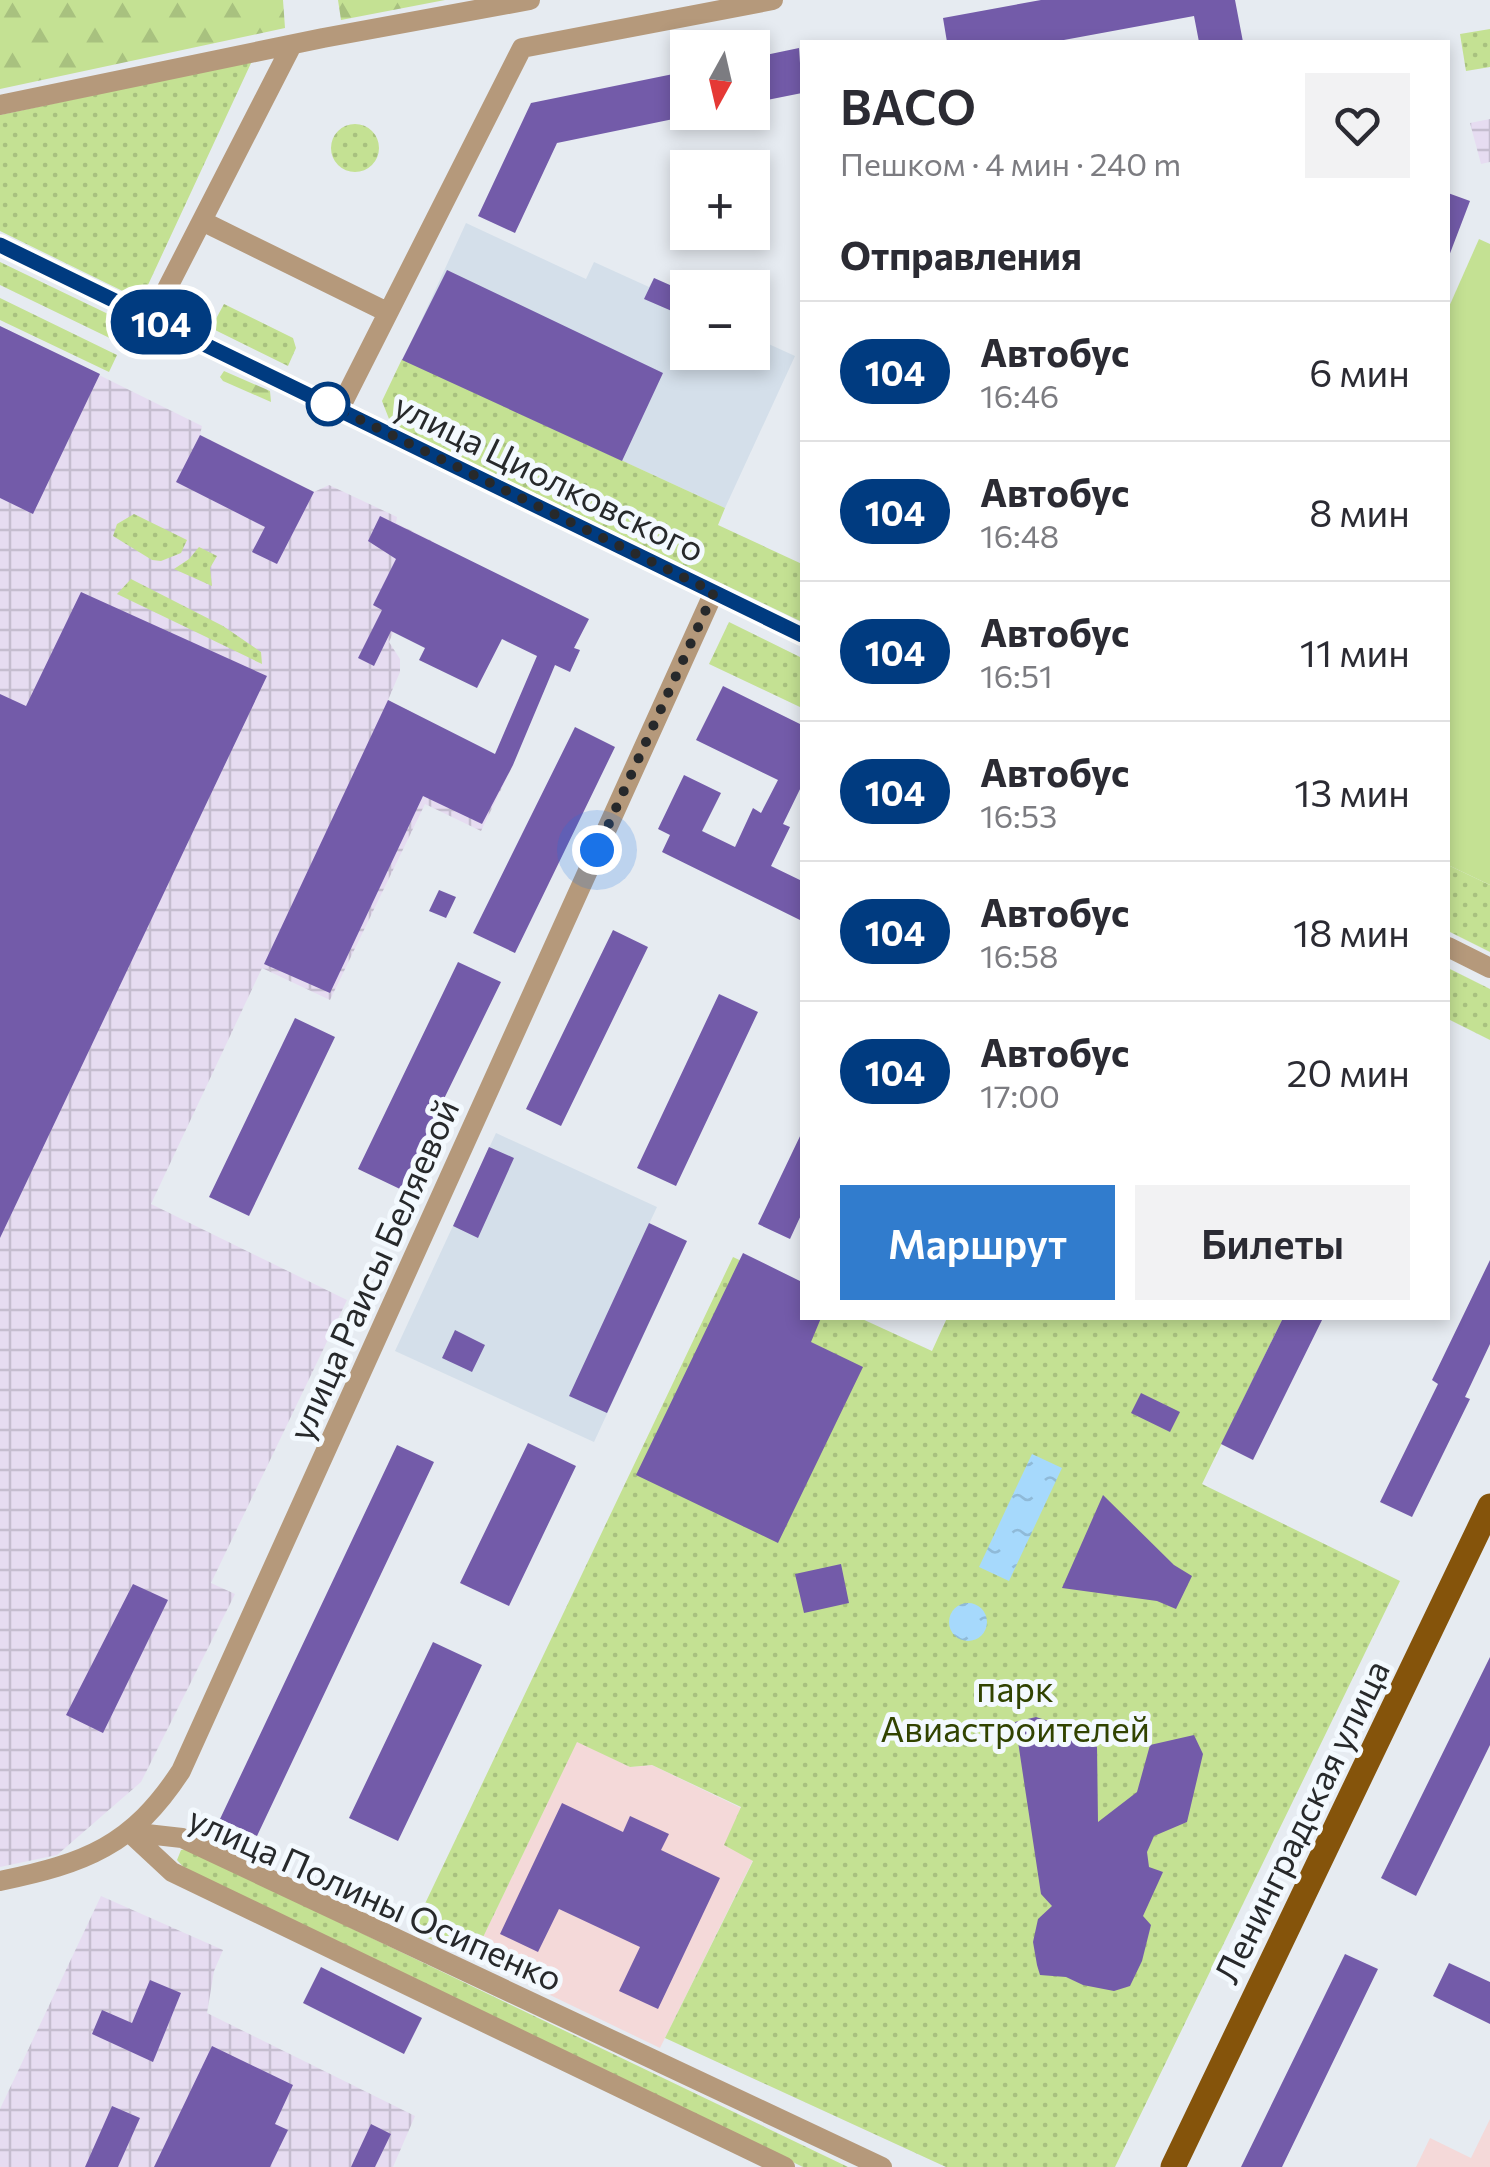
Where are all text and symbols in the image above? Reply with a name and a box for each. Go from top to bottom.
north arrow [670,30,770,130]
map controls [670,30,770,370]
button: heart [1305,73,1410,178]
text: ВАСО [840,76,976,135]
text: Пешком · 4 мин · 240 m [840,143,1181,183]
button: + [670,150,770,250]
text: Отправления [840,231,1082,278]
button: − [670,270,770,370]
line badge: 104 [104,290,218,354]
text: 104 [131,301,191,344]
text: Автобус [980,328,1130,375]
text: 6 мин [1309,348,1410,395]
text: 104 [865,350,925,393]
text: 16:46 [980,375,1059,415]
street label: улица Циолковского [388,382,712,570]
unlabelled marker [307,383,349,425]
text: Автобус [980,468,1130,515]
text: 8 мин [1309,488,1410,535]
text: 104 [865,490,925,533]
text: 16:48 [980,515,1059,555]
text: Автобус [980,608,1130,655]
text: 11 мин [1300,628,1410,675]
text: 104 [865,630,925,673]
text: 16:51 [980,655,1053,695]
text: Автобус [980,748,1130,795]
text: 13 мин [1294,768,1410,815]
text: 104 [865,770,925,813]
text: 16:53 [980,795,1057,835]
your location [572,825,622,875]
text: Автобус [980,888,1130,935]
text: 18 мин [1293,908,1410,955]
text: 104 [865,910,925,953]
text: 16:58 [980,935,1058,975]
text: Автобус [980,1028,1130,1075]
text: 20 мин [1286,1048,1410,1095]
text: 104 [865,1050,925,1093]
text: 17:00 [980,1075,1060,1115]
street label: улица Раисы Беляевой [277,1092,467,1446]
button: Маршрут [840,1185,1115,1300]
button: Билеты [1135,1185,1410,1300]
street label: Ленинградская улица [1203,1652,1397,1990]
park label: парк Авиастроителей [880,1666,1150,1749]
street label: улица Полины Осипенко [182,1795,570,1999]

